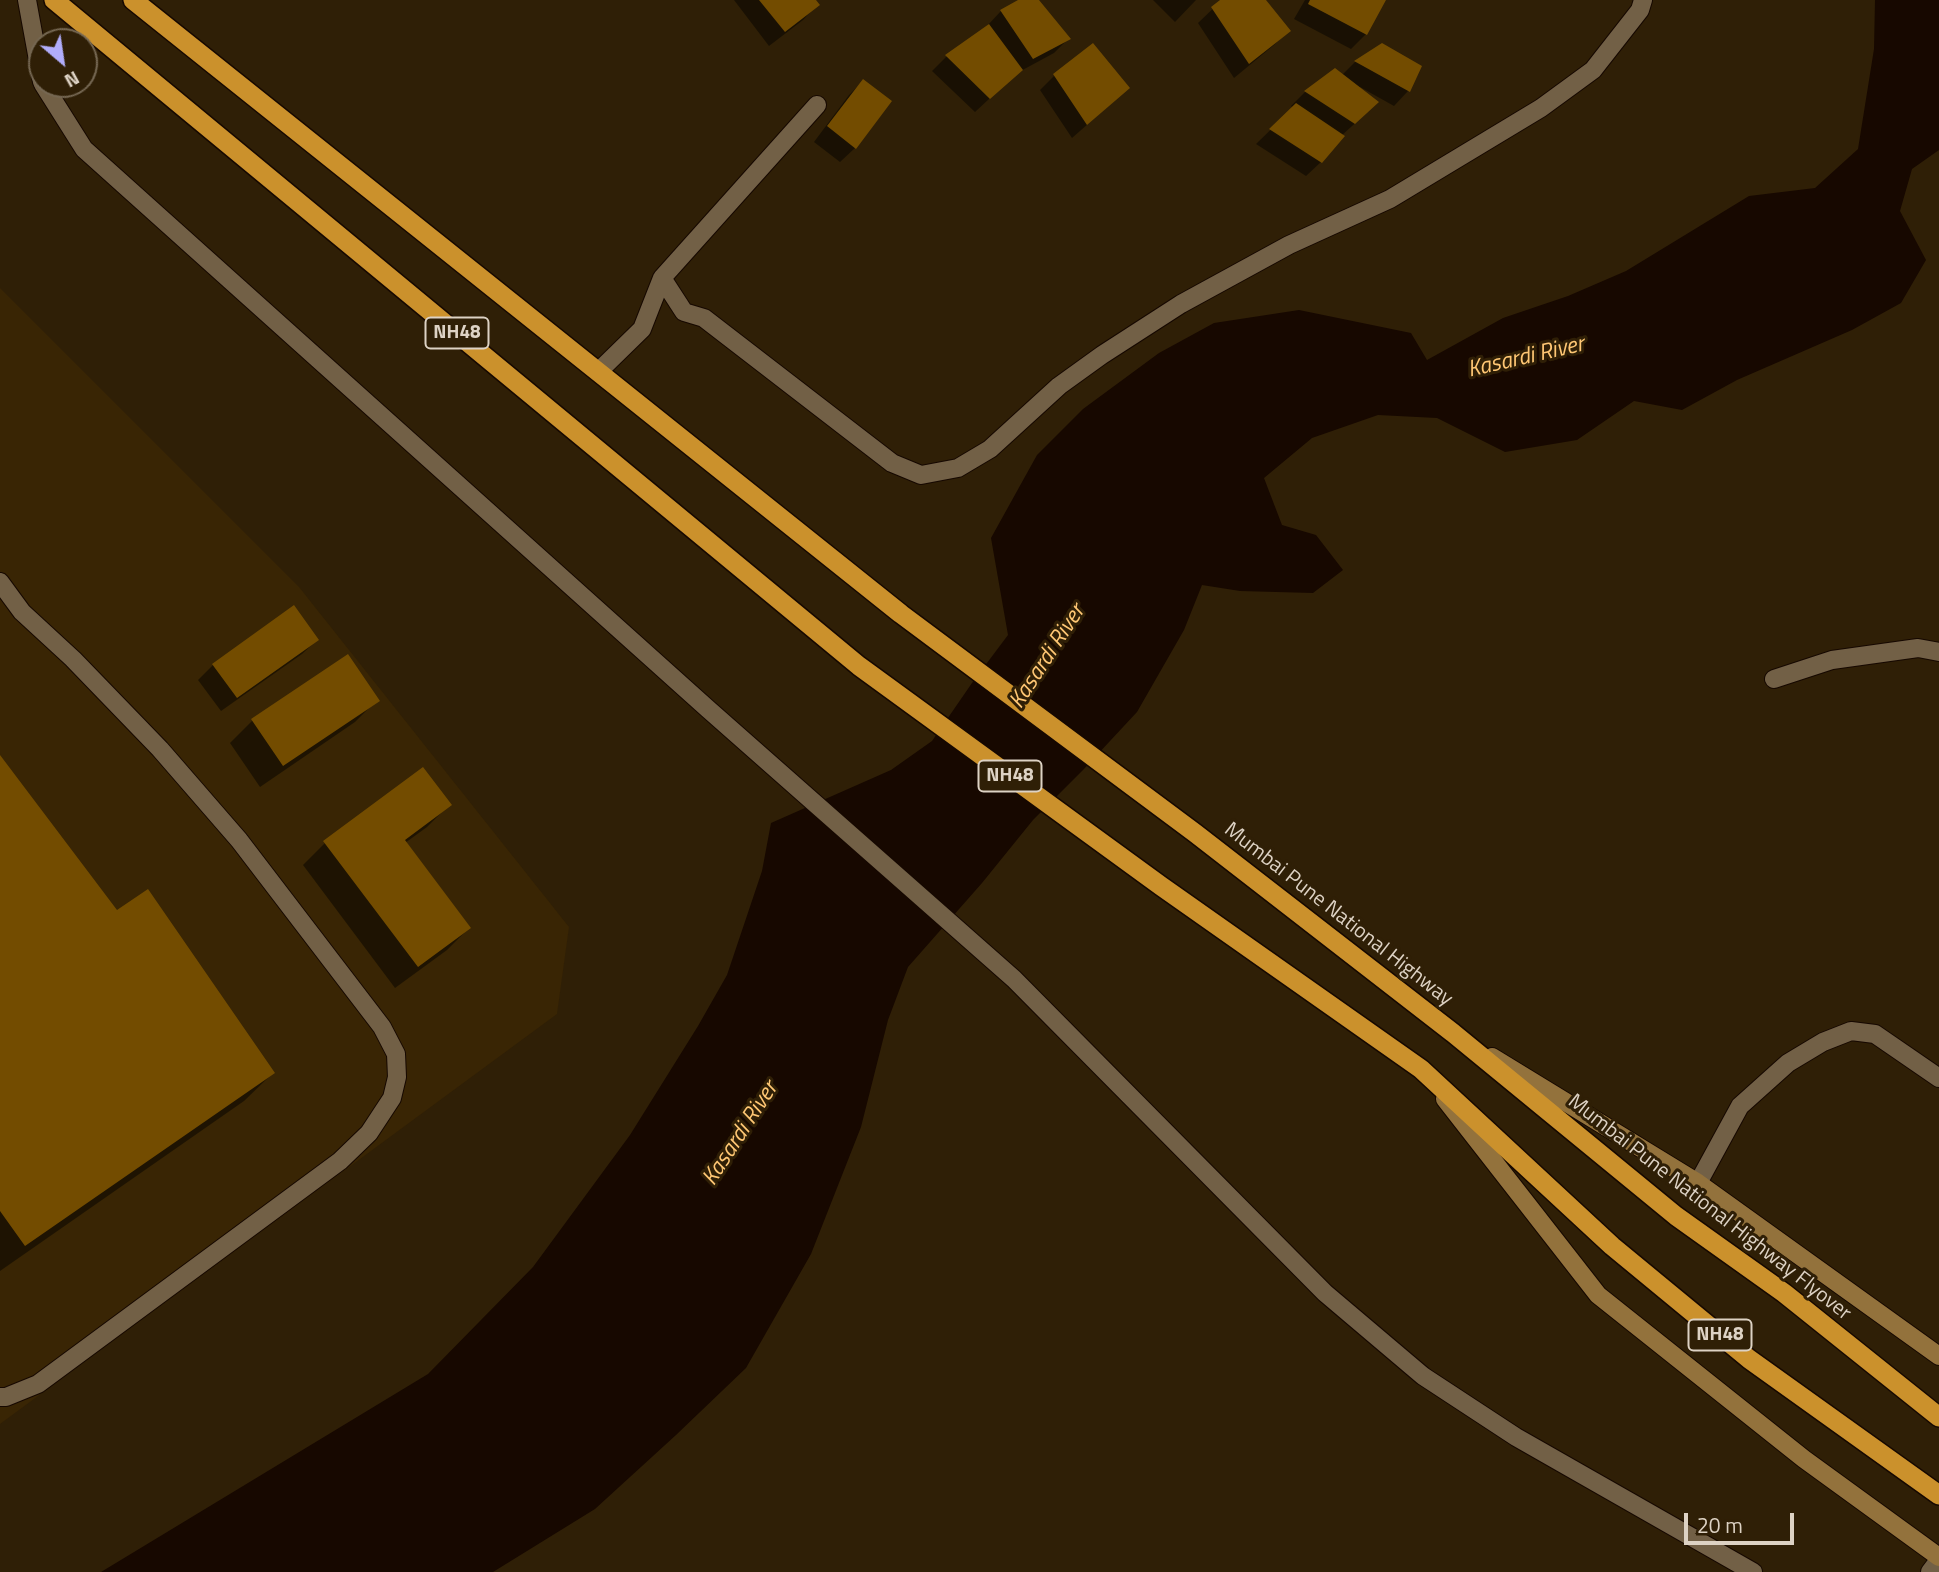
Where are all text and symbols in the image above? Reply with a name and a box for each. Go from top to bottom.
north arrow [28,28,98,98]
text: N [60,64,85,96]
road number: NH48 [426,318,489,348]
water label: Kasardi River [1465,331,1587,385]
water label: Kasardi River [1004,600,1092,714]
road number: NH48 [978,761,1042,792]
street label: Mumbai Pune National Highway [1219,818,1457,1012]
water label: Kasardi River [697,1077,785,1191]
street label: Mumbai Pune National Highway Flyover [1562,1090,1856,1326]
road number: NH48 [1688,1320,1752,1350]
scale bar [1687,1498,1797,1542]
text: 20 m [1697,1509,1743,1541]

